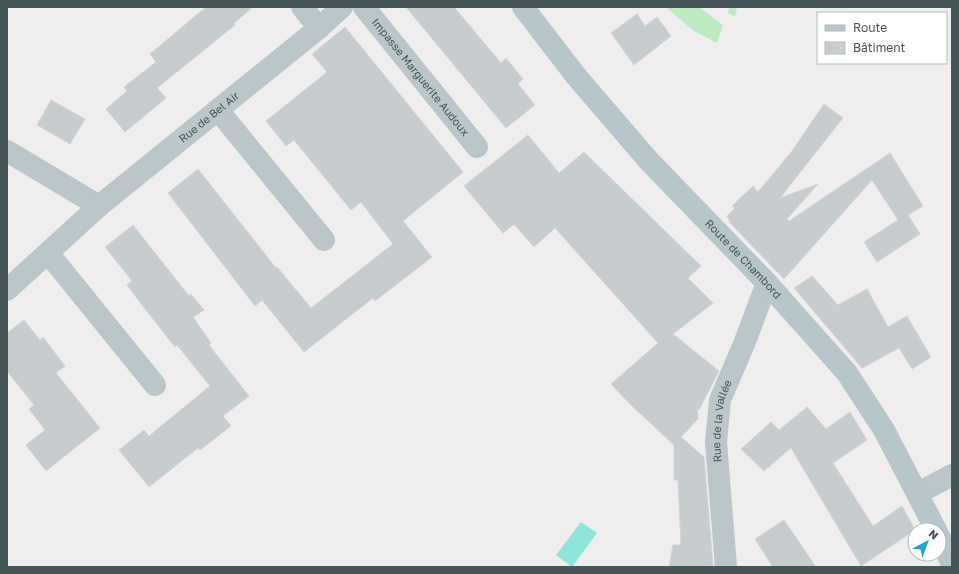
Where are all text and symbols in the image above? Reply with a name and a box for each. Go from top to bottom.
legend [817,12,947,64]
street label: Impasse Marguerite Audoux [370,15,472,138]
text: Route [853,20,887,35]
text: Bâtiment [853,40,906,55]
street label: Rue de Bel Air [176,88,242,145]
street label: Route de Chambord [703,216,785,301]
street label: Rue de la Vallée [709,377,734,463]
north arrow [907,522,947,562]
text: N [926,526,941,542]

